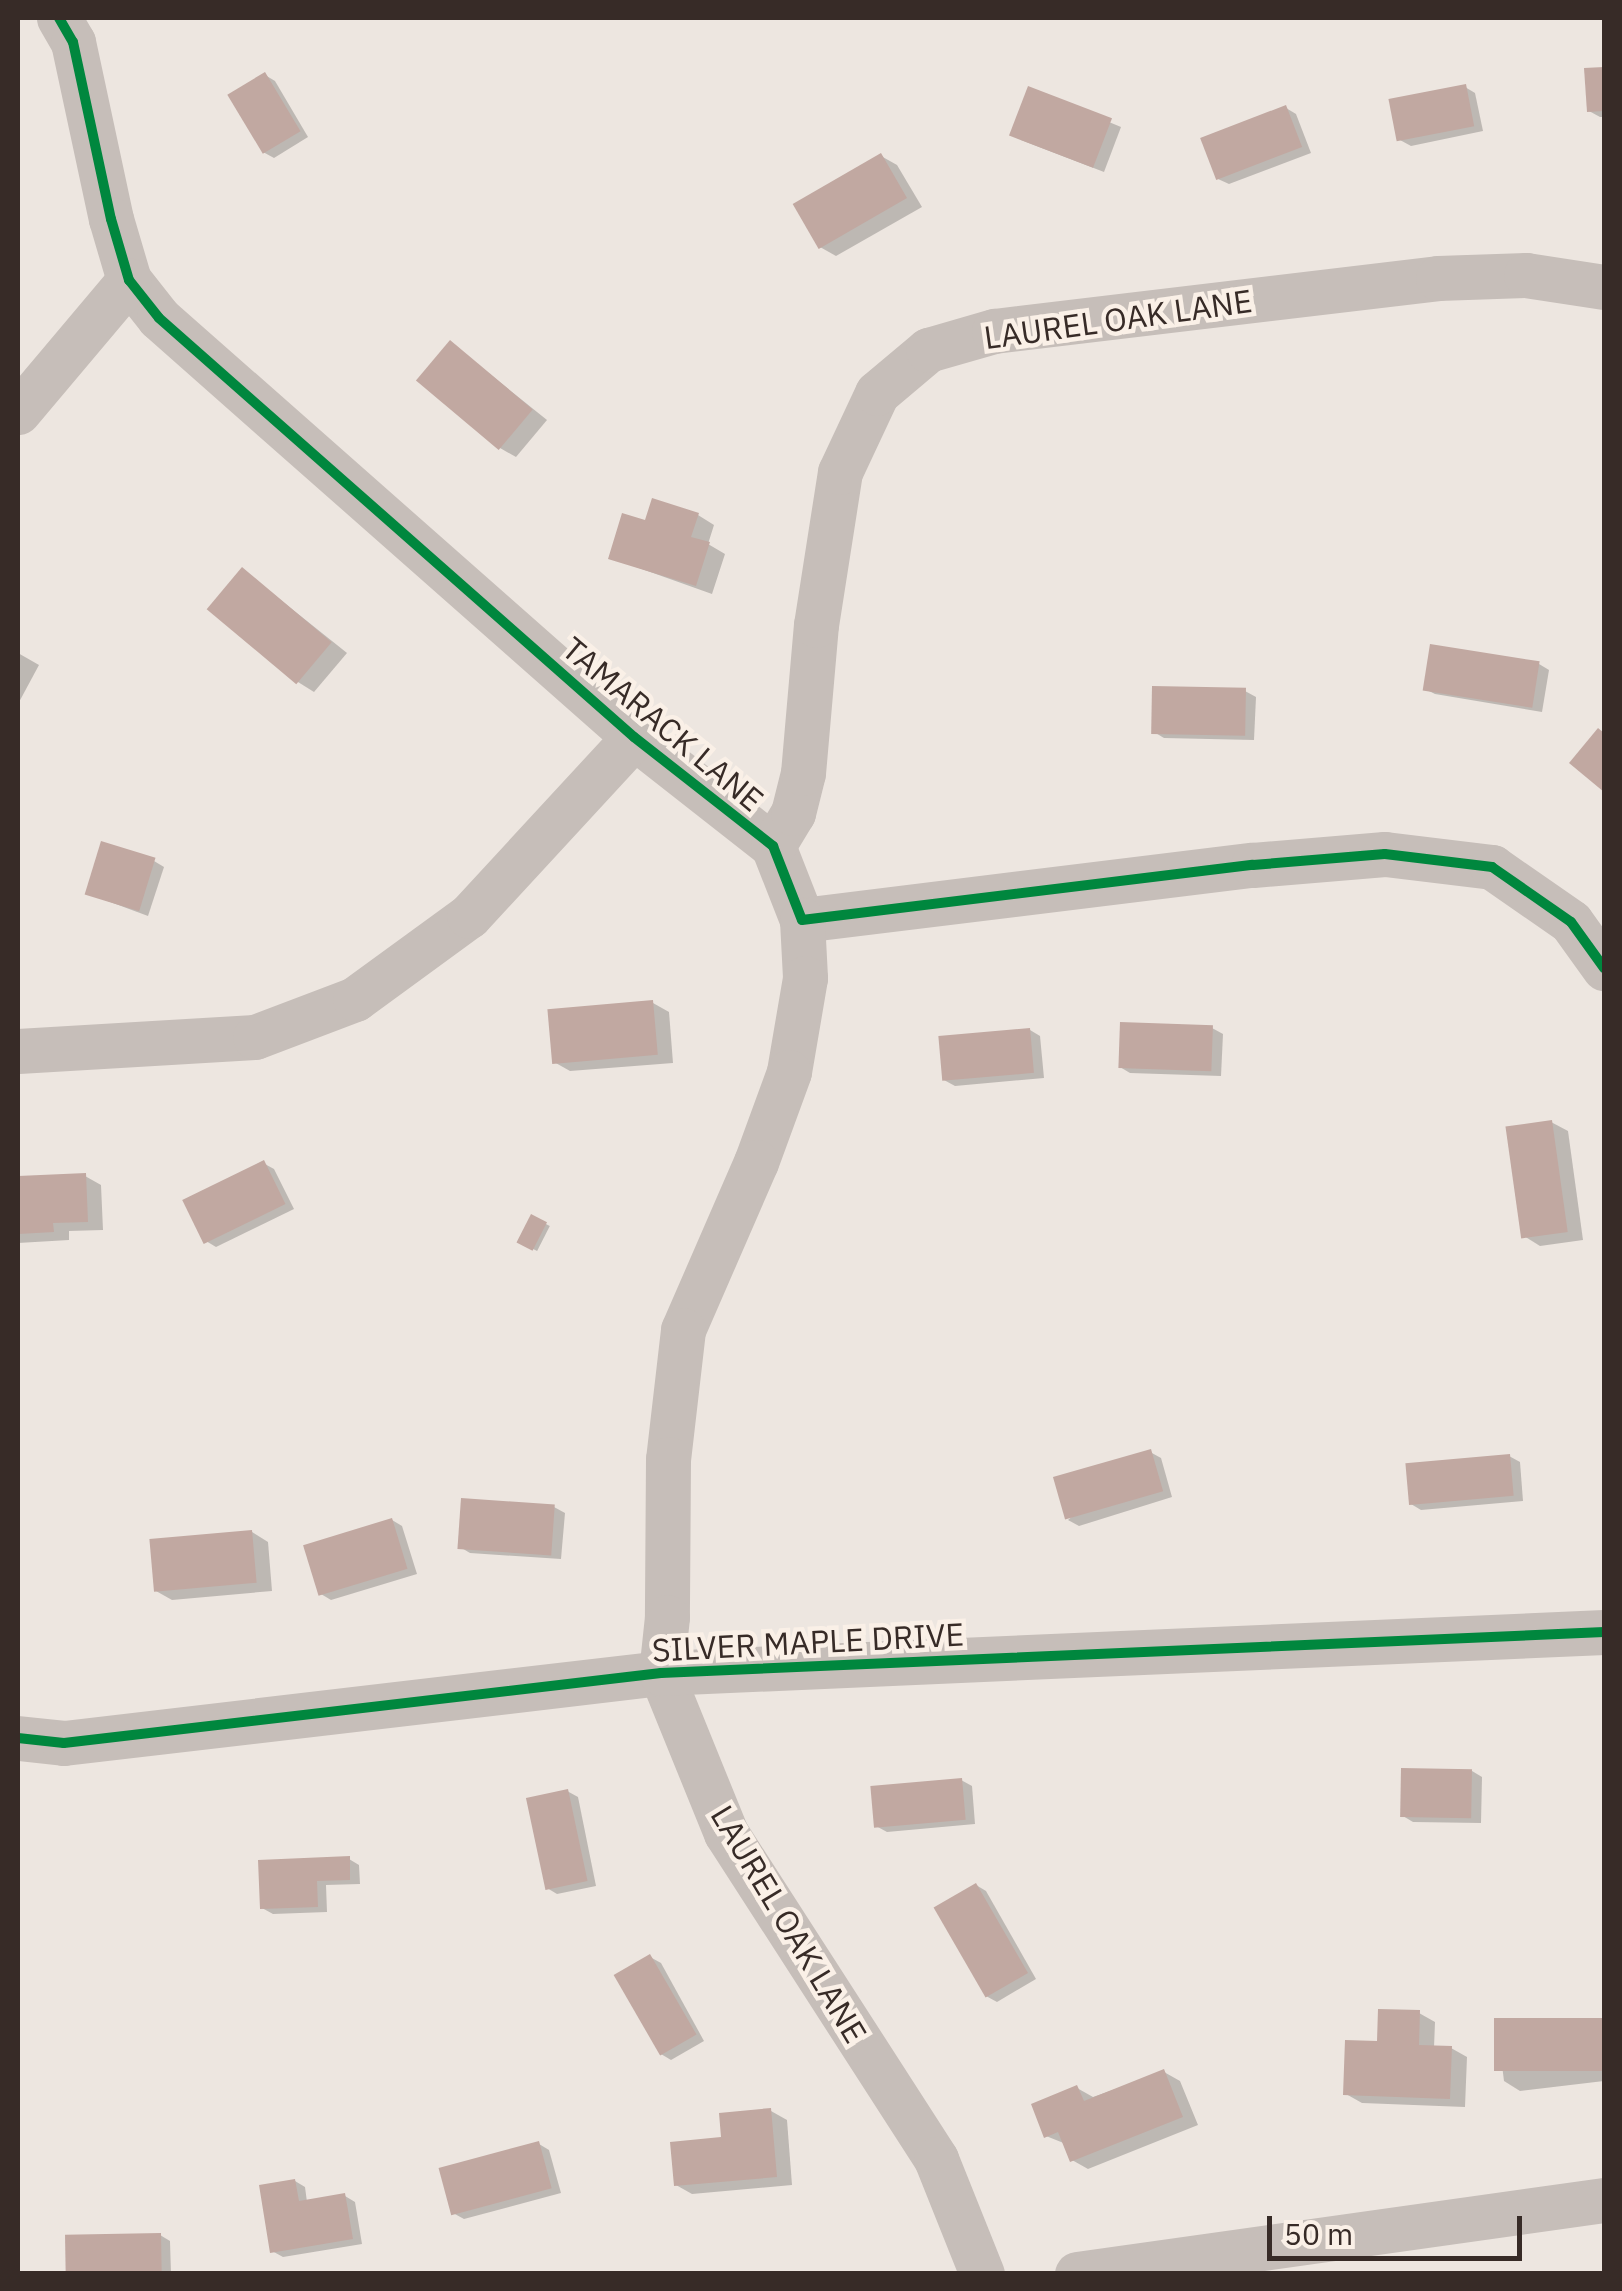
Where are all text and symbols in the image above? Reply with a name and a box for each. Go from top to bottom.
street label: LAUREL OAK LANE [982,281,1254,357]
street label: TAMARACK LANE [555,629,771,819]
street label: SILVER MAPLE DRIVE [651,1615,965,1669]
street label: LAUREL OAK LANE [703,1798,875,2050]
scale bar [1272,2196,1527,2258]
text: 50 m [1284,2214,1353,2253]

